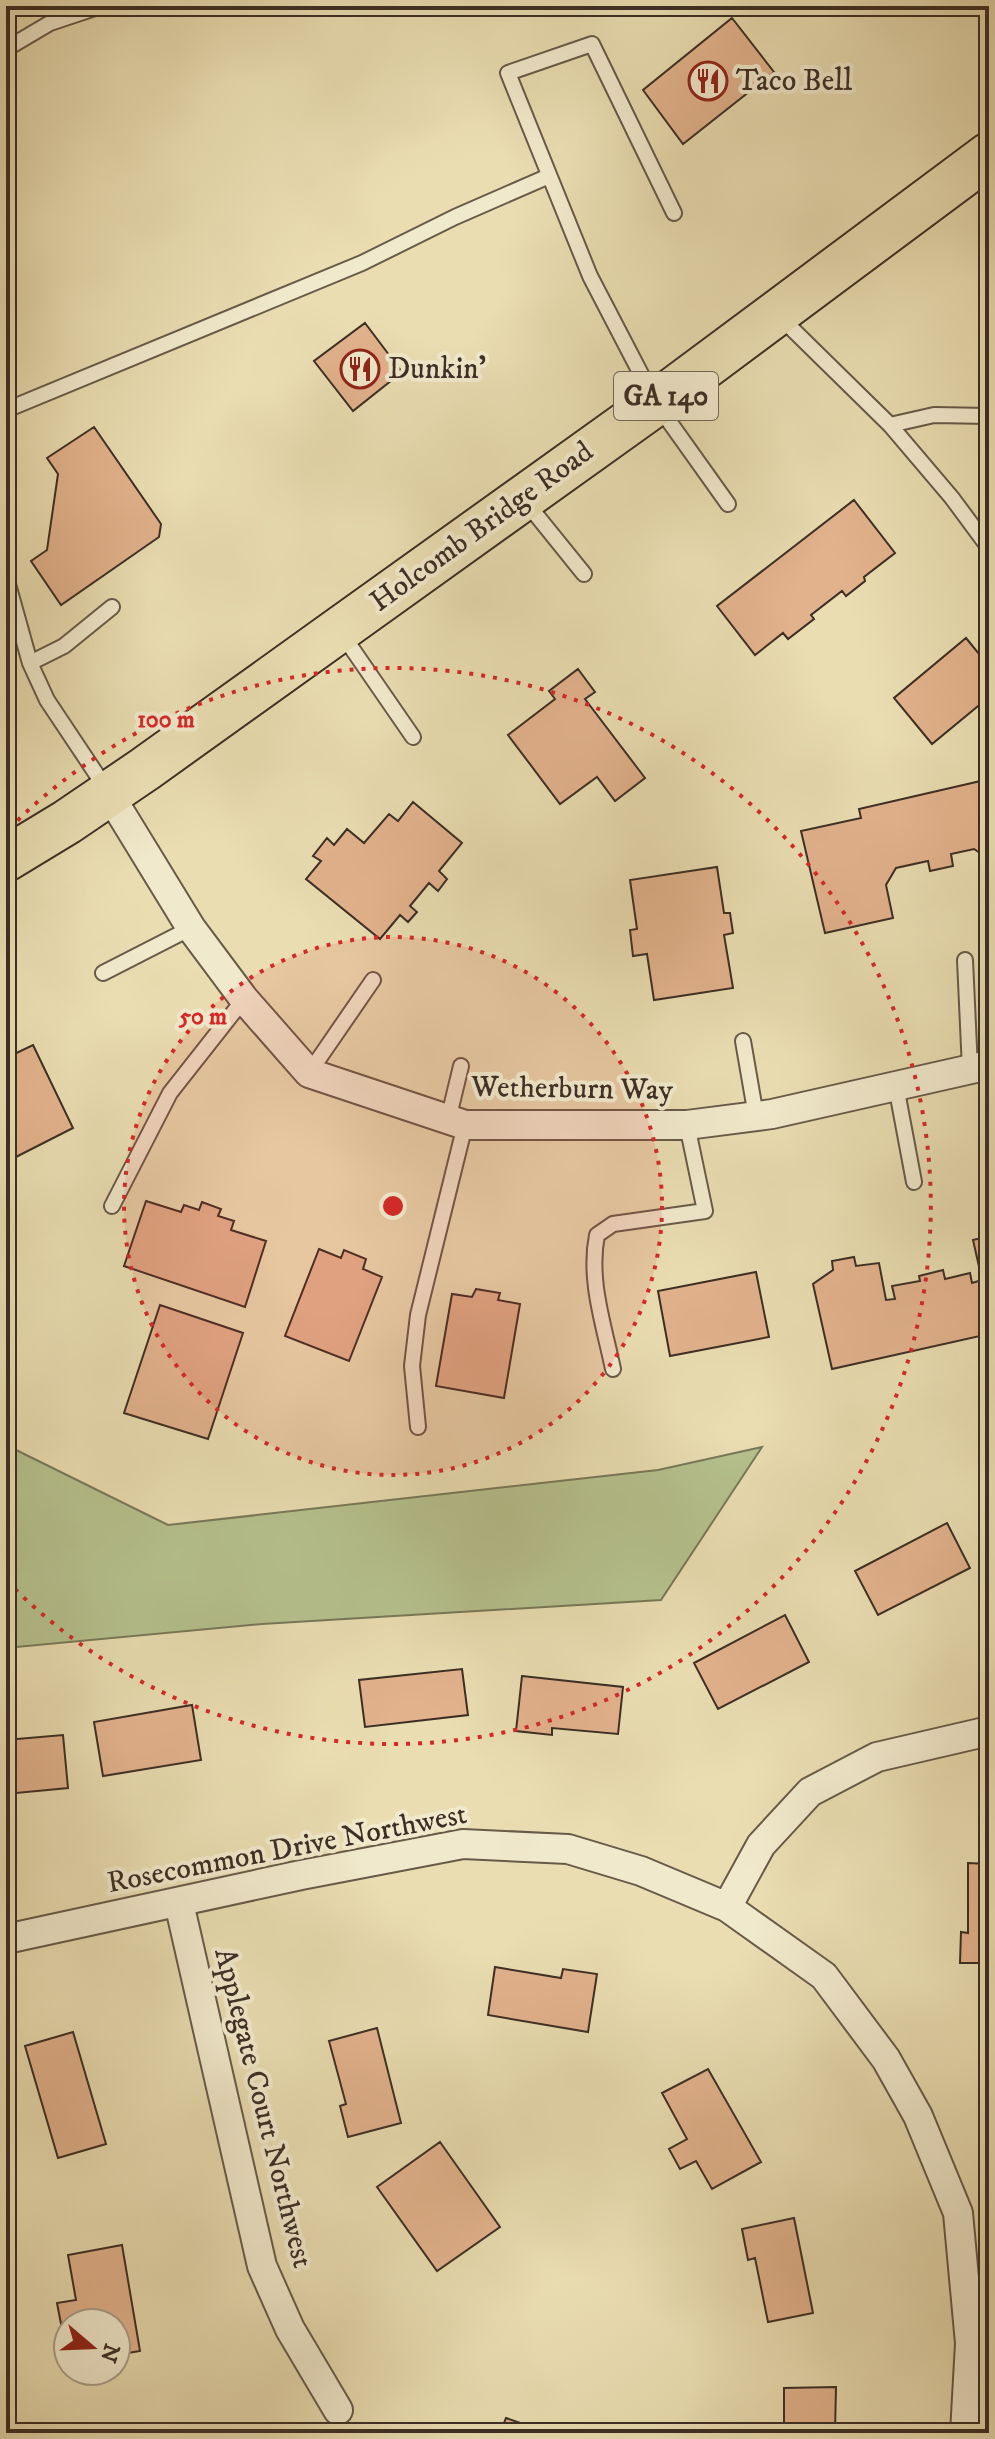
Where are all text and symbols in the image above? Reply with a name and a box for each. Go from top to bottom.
restaurant icon: Taco Bell [687,60,729,102]
place label: Taco Bell [736,63,852,100]
restaurant icon: Dunkin' [339,348,381,390]
place label: Dunkin' [388,351,486,388]
road number: GA 140 [614,372,718,420]
street label: Holcomb Bridge Road [363,434,601,620]
text: 100 m [137,705,195,735]
text: 50 m [178,1002,227,1032]
street label: Wetherburn Way [470,1069,674,1109]
centre of rings [379,1192,407,1220]
street label: Rosecommon Drive Northwest [104,1796,470,1902]
street label: Applegate Court Northwest [205,1944,321,2272]
north arrow [52,2307,132,2387]
text: N [94,2340,125,2366]

